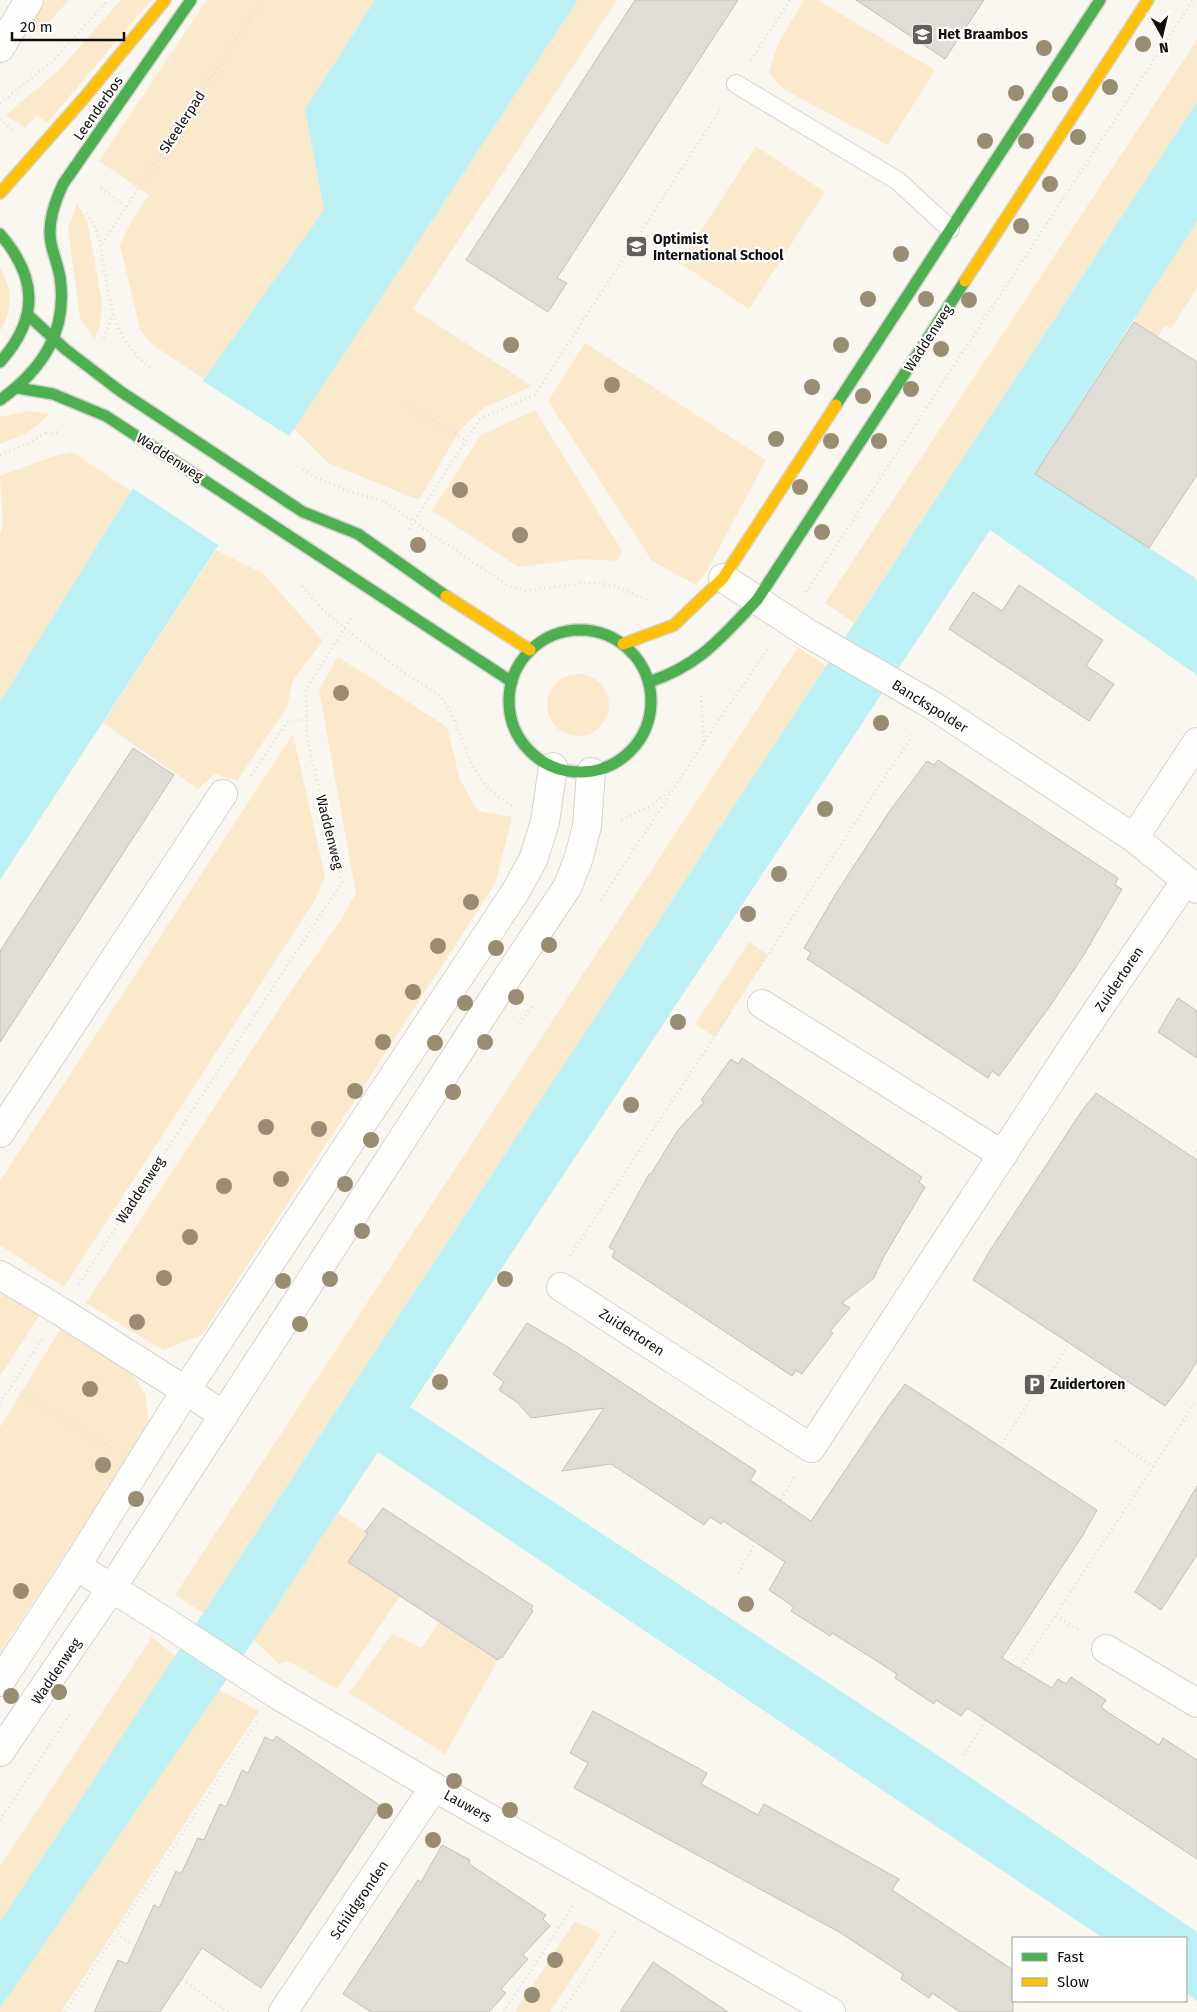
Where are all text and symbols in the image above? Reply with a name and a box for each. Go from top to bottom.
scale bar [12,10,125,42]
north arrow [1137,10,1187,60]
text: 20 m [20,18,53,36]
school or university icon: Het Braambos [910,22,934,46]
place label: Het Braambos [938,26,1028,43]
text: N [1158,38,1170,56]
street label: Leenderbos [70,73,127,144]
street label: Skeelerpad [156,88,209,157]
place label: Optimist International School [653,231,784,264]
school or university icon: Optimist International School [625,235,649,259]
street label: Waddenweg [901,301,957,375]
street label: Waddenweg [133,430,207,486]
street label: Banckspolder [889,676,971,737]
street label: Waddenweg [312,793,347,872]
street label: Zuidertoren [1092,944,1147,1015]
street label: Waddenweg [113,1153,169,1227]
street label: Zuidertoren [596,1305,668,1360]
parking icon: Zuidertoren [1022,1372,1046,1396]
place label: Zuidertoren [1050,1376,1125,1393]
street label: Waddenweg [28,1634,85,1708]
street label: Lauwers [441,1786,495,1827]
street label: Schildgronden [327,1858,392,1943]
legend [1012,1937,1187,2002]
text: Fast [1057,1948,1084,1966]
text: Slow [1057,1973,1089,1991]

